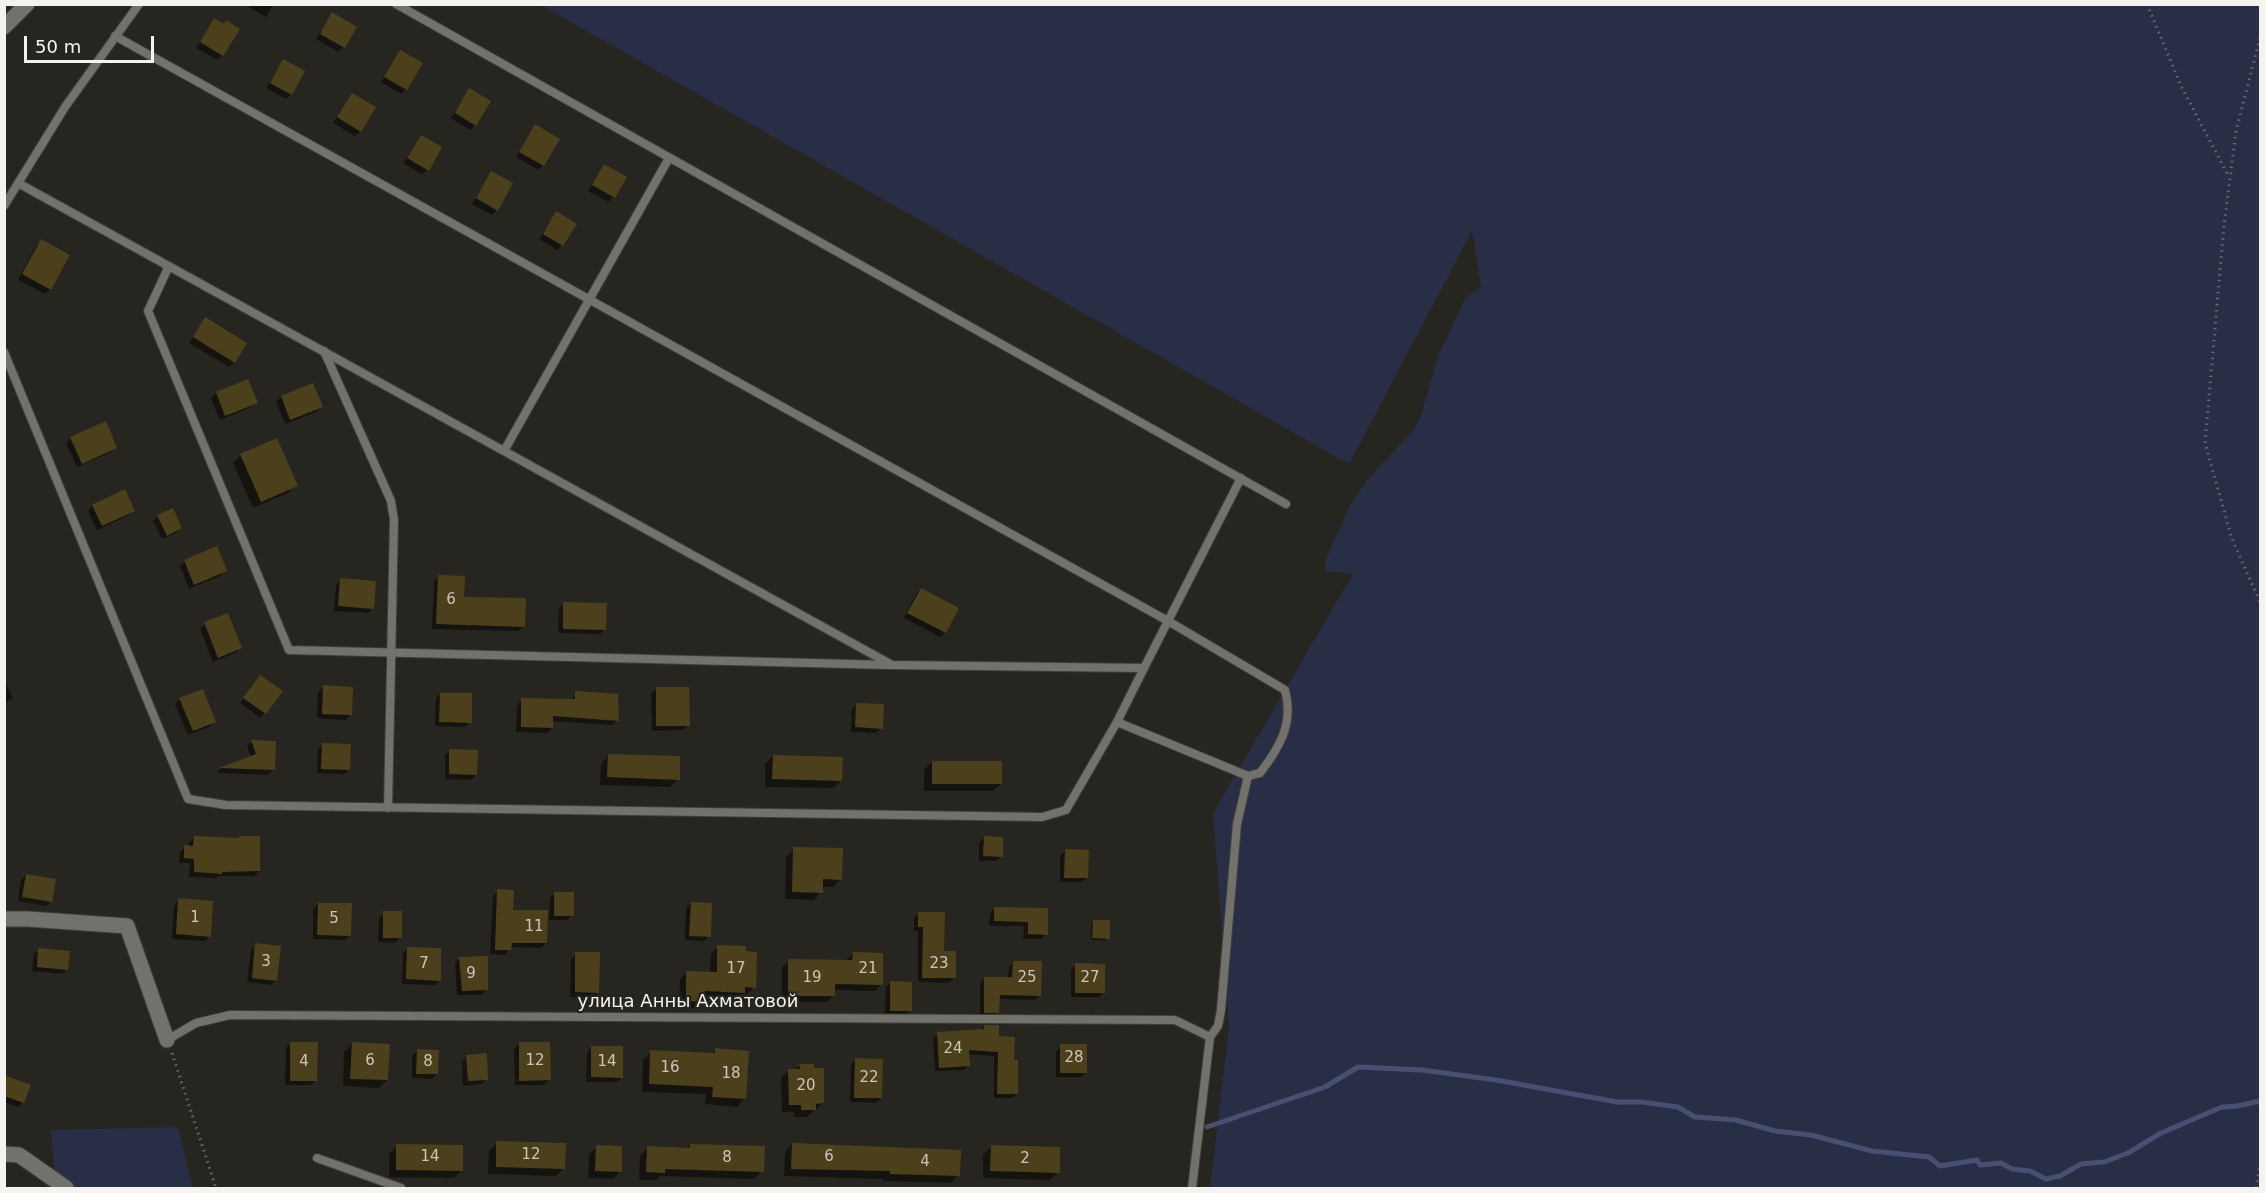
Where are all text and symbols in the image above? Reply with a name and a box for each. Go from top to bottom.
scale bar [27,24,158,62]
text: 50 m [35,36,81,57]
house number: 6 [446,591,456,609]
house number: 1 [190,909,200,927]
house number: 5 [329,910,339,928]
house number: 11 [524,918,544,936]
house number: 3 [261,953,271,971]
house number: 7 [419,955,429,973]
house number: 23 [929,955,949,973]
house number: 17 [726,960,746,978]
house number: 21 [858,960,878,978]
house number: 9 [466,965,476,983]
house number: 19 [802,969,822,987]
house number: 25 [1017,969,1037,987]
house number: 27 [1080,969,1100,987]
street label: улица Анны Ахматовой [577,991,799,1013]
house number: 24 [943,1040,963,1058]
house number: 28 [1064,1049,1084,1067]
house number: 6 [365,1052,375,1070]
house number: 12 [525,1052,545,1070]
house number: 4 [299,1053,309,1071]
house number: 8 [423,1053,433,1071]
house number: 14 [597,1053,617,1071]
house number: 16 [660,1059,680,1077]
house number: 18 [721,1065,741,1083]
house number: 22 [859,1069,879,1087]
house number: 20 [796,1077,816,1095]
house number: 12 [521,1146,541,1164]
house number: 14 [420,1148,440,1166]
house number: 6 [824,1148,834,1166]
house number: 8 [722,1149,732,1167]
house number: 2 [1020,1150,1030,1168]
house number: 4 [920,1153,930,1171]

